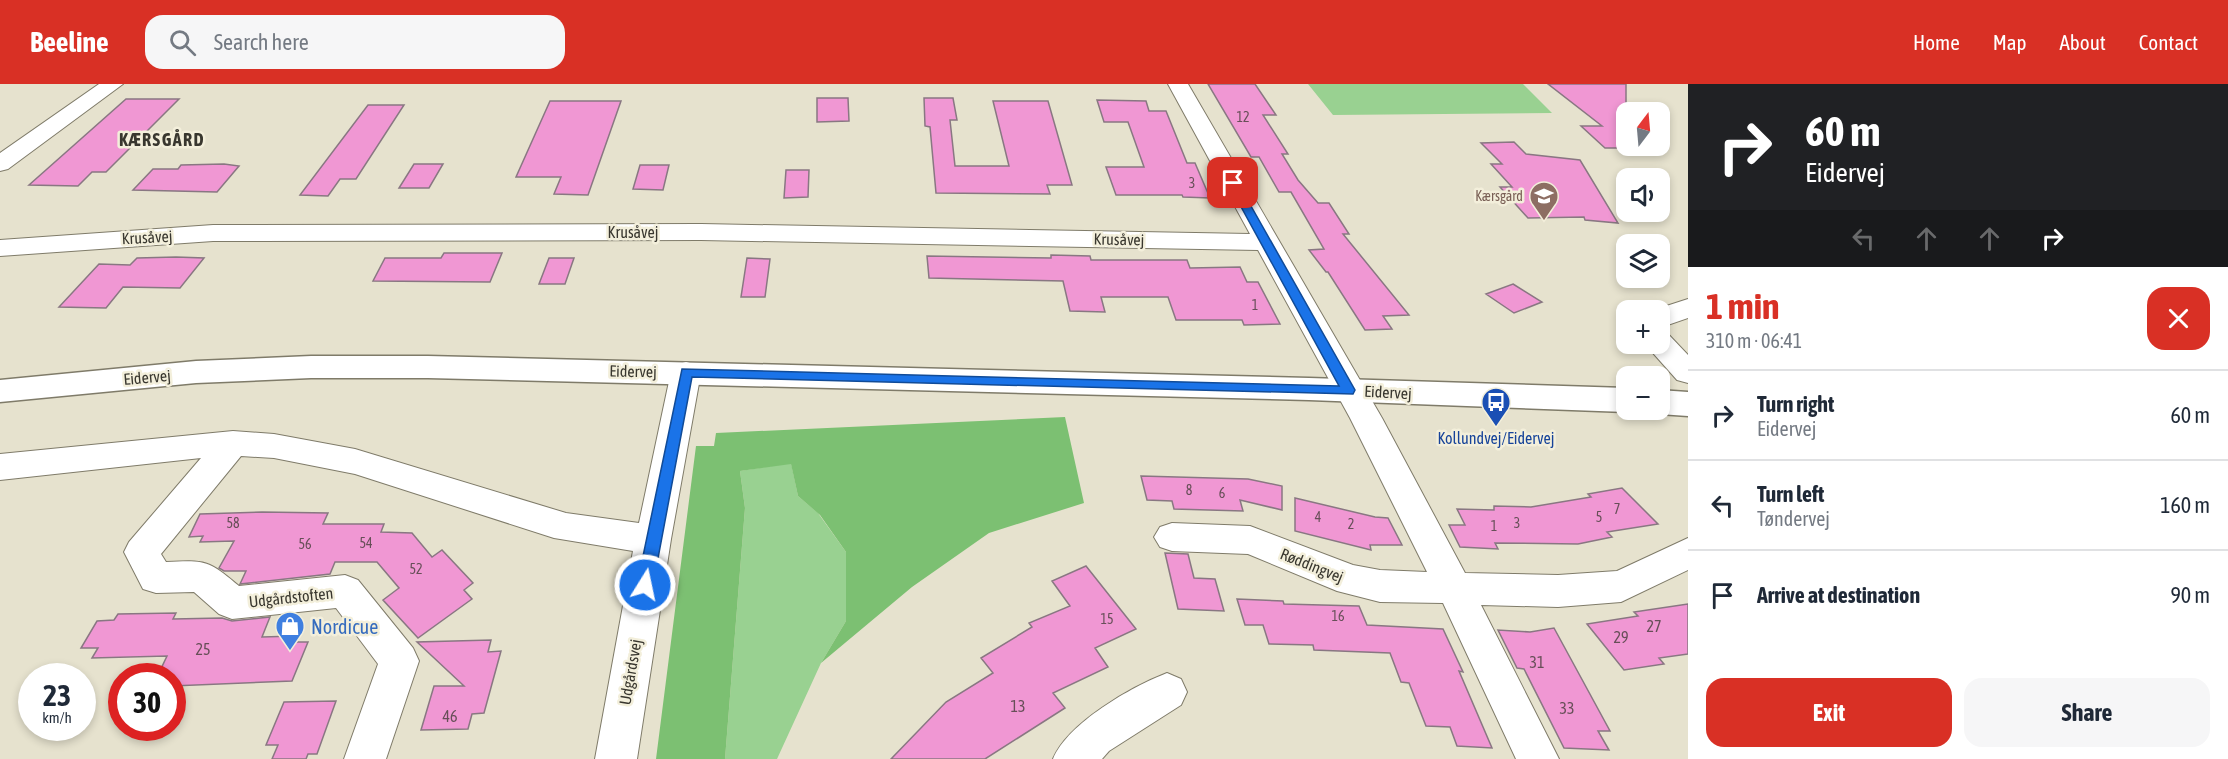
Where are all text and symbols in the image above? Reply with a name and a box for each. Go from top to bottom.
search box [145,15,565,69]
text: Beeline [30,26,109,58]
icon: search [166,26,199,59]
text: Search here [214,29,309,55]
text: Home [1913,30,1960,54]
text: Map [1993,30,2027,54]
text: About [2060,30,2106,54]
text: Contact [2139,30,2198,54]
north arrow [1616,102,1670,156]
map controls [1616,102,1670,420]
text: 60 m [1805,107,1880,155]
icon: right [1706,108,1784,186]
house number: 12 [1236,109,1250,125]
district label: KÆRSGÅRD [119,128,205,150]
pin [1207,157,1258,208]
text: Eidervej [1805,157,1885,188]
icon: arrive [1216,166,1249,199]
button: sound [1616,168,1670,222]
house number: 3 [1189,175,1195,191]
school or university icon: Kærsgård [1528,180,1560,222]
place label: Kærsgård [1475,188,1523,204]
icon: left [1847,222,1880,255]
icon: ahead [1910,222,1943,255]
icon: ahead [1973,222,2006,255]
icon: right [2036,222,2069,255]
street label: Krusåvej [608,223,658,242]
street label: Krusåvej [121,227,173,248]
street label: Krusåvej [1093,230,1145,249]
button: layers [1616,234,1670,288]
text: 1 min [1706,285,1780,327]
button: close [2147,287,2210,350]
house number: 1 [1252,297,1258,313]
button: + [1616,300,1670,354]
text: 310 m · 06:41 [1706,329,1802,352]
street label: Eidervej [609,362,657,381]
street label: Eidervej [123,366,172,389]
button: − [1616,366,1670,420]
street label: Eidervej [1364,382,1412,403]
bus stop icon: Kollundvej/Eidervej [1480,386,1512,428]
text: Turn right [1757,391,1834,417]
icon: right [1706,399,1739,432]
text: 60 m [2170,402,2210,428]
text: Eidervej [1757,417,1816,440]
place label: Kollundvej/Eidervej [1438,429,1554,448]
text: Turn left [1757,481,1824,507]
house number: 8 [1186,482,1193,498]
house number: 6 [1219,485,1226,501]
icon: left [1706,489,1739,522]
text: 160 m [2160,492,2210,518]
house number: 7 [1614,501,1620,517]
text: Tøndervej [1757,507,1830,530]
house number: 4 [1315,509,1322,525]
house number: 5 [1596,509,1602,525]
house number: 58 [226,515,240,531]
house number: 3 [1514,515,1520,531]
house number: 2 [1348,516,1354,532]
house number: 1 [1491,518,1497,534]
house number: 54 [359,535,373,551]
house number: 56 [298,536,312,552]
street label: Røddingvej [1277,544,1346,587]
position arrow [613,553,677,617]
house number: 52 [409,561,423,577]
icon: arrive [1706,579,1739,612]
text: Arrive at destination [1757,582,1920,608]
text: 90 m [2170,582,2210,608]
street label: Udgårdstoften [248,584,334,611]
house number: 16 [1331,608,1345,624]
shop icon: Nordicue [274,610,306,652]
house number: 15 [1100,611,1114,627]
place label: Nordicue [311,615,378,638]
house number: 27 [1646,617,1662,635]
house number: 29 [1613,628,1629,646]
street label: Udgårdsvej [615,638,646,706]
house number: 25 [195,640,211,658]
house number: 31 [1529,653,1545,671]
speed limit sign: 30 [108,663,186,741]
text: 23 [43,678,71,712]
button: Exit [1706,678,1952,747]
button: Share [1964,678,2210,747]
house number: 13 [1010,697,1026,715]
house number: 33 [1559,699,1575,717]
house number: 46 [442,707,458,725]
text: km/h [42,709,72,726]

